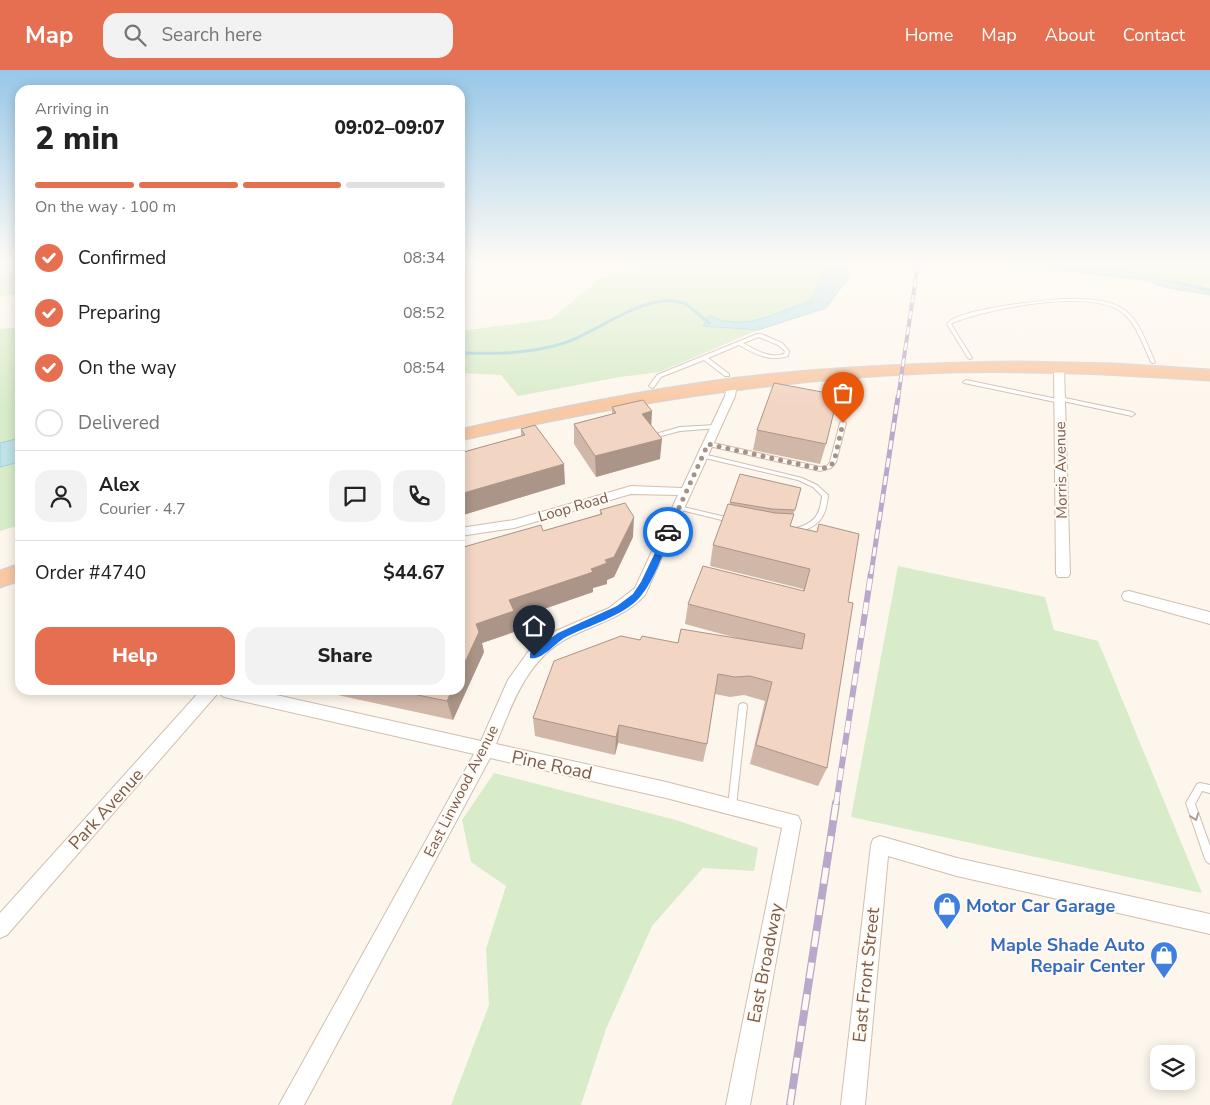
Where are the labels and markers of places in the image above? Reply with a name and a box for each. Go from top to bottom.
pin [822,372,864,423]
pin [513,605,555,656]
shop icon: Motor Car Garage [932,891,962,930]
place label: Motor Car Garage [966,894,1115,918]
place label: Maple Shade Auto Repair Center [990,933,1145,978]
shop icon: Maple Shade Auto Repair Center [1149,940,1179,979]

